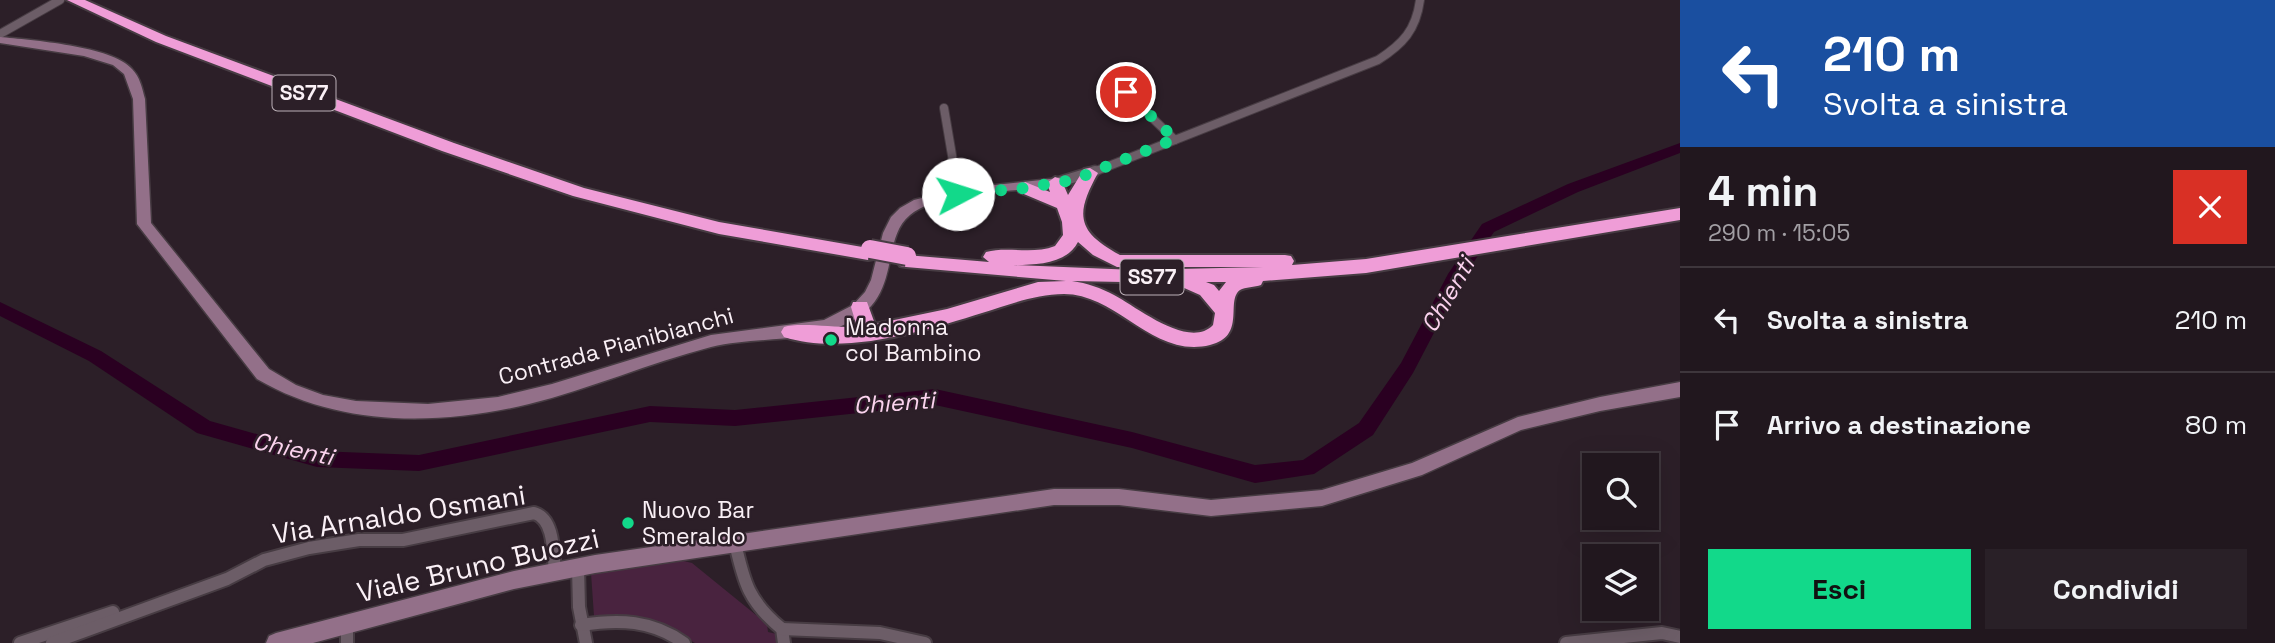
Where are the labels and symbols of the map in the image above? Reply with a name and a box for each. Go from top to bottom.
pin [1096,62,1156,122]
road number: SS77 [272,76,336,110]
position arrow [921,157,995,231]
water label: Chienti [1414,249,1483,338]
road number: SS77 [1120,260,1184,294]
street label: Contrada Pianibianchi [495,300,737,392]
place label: Madonna col Bambino [845,312,981,368]
marker: Madonna col Bambino [823,332,839,348]
water label: Chienti [852,384,939,421]
water label: Chienti [250,425,339,473]
street label: Via Arnaldo Osmani [270,476,528,552]
place label: Nuovo Bar Smeraldo [642,495,754,551]
marker: Nuovo Bar Smeraldo [620,515,636,531]
street label: Viale Bruno Buozzi [353,520,603,610]

